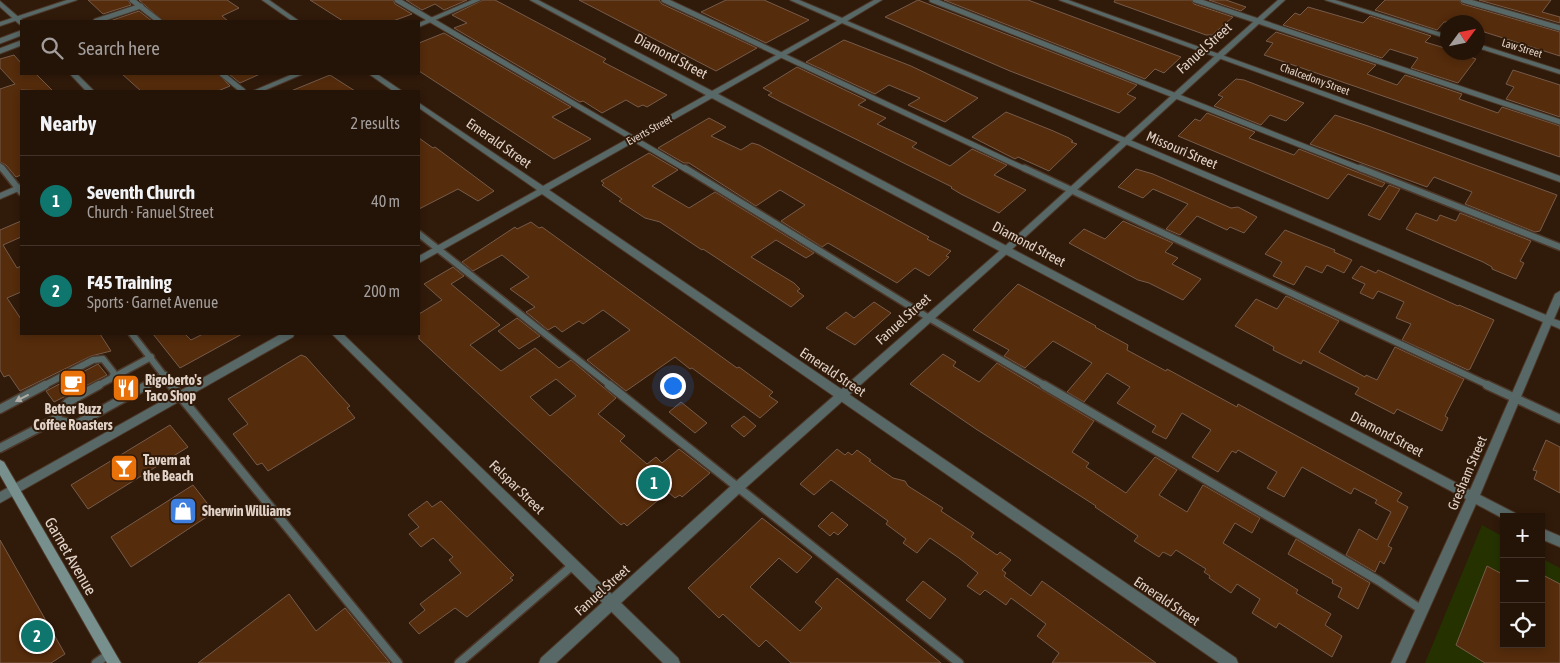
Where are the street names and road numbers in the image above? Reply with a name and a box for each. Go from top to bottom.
street label: Fanuel Street [1173,19,1235,77]
street label: Diamond Street [632,30,710,82]
street label: Law Street [1500,36,1544,60]
street label: Chalcedony Street [1279,61,1351,97]
street label: Everts Street [624,113,674,147]
street label: Emerald Street [463,115,535,171]
street label: Missouri Street [1144,128,1220,172]
street label: Diamond Street [990,218,1068,270]
street label: Fanuel Street [872,290,934,348]
street label: Emerald Street [797,344,869,400]
street label: Diamond Street [1348,408,1426,460]
street label: Gresham Street [1444,434,1490,512]
street label: Felspar Street [486,457,548,517]
street label: Garnet Avenue [42,514,100,598]
street label: Fanuel Street [571,561,633,619]
street label: Emerald Street [1131,573,1203,629]

